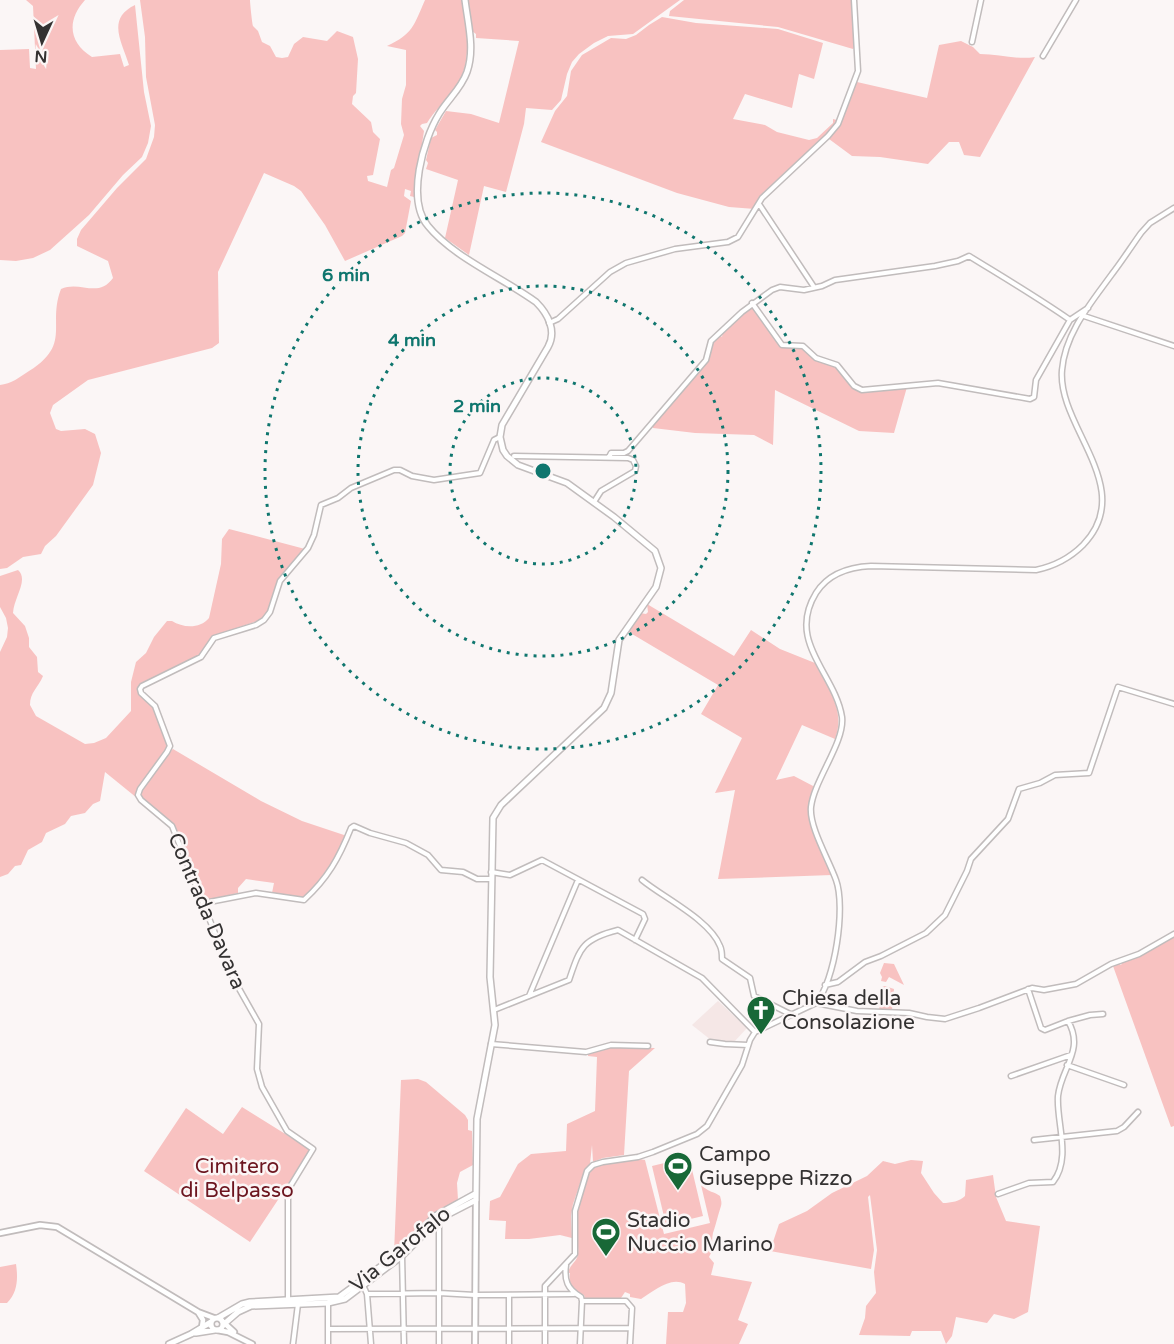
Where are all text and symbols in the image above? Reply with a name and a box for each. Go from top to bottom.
north arrow [12,12,72,72]
text: N [34,46,48,66]
text: 6 min [322,264,370,286]
text: 4 min [388,329,436,351]
text: 2 min [453,395,501,417]
centre of rings [533,461,553,481]
street label: Contrada Davara [162,829,251,993]
place label: Chiesa della Consolazione [782,986,915,1035]
church icon: Chiesa della Consolazione [745,994,777,1036]
place label: Campo Giuseppe Rizzo [699,1142,853,1191]
sports icon: Campo Giuseppe Rizzo [662,1150,694,1192]
park label: Cimitero di Belpasso [180,1154,294,1203]
street label: Via Garofalo [345,1201,456,1298]
place label: Stadio Nuccio Marino [627,1208,773,1257]
sports icon: Stadio Nuccio Marino [590,1216,622,1258]

